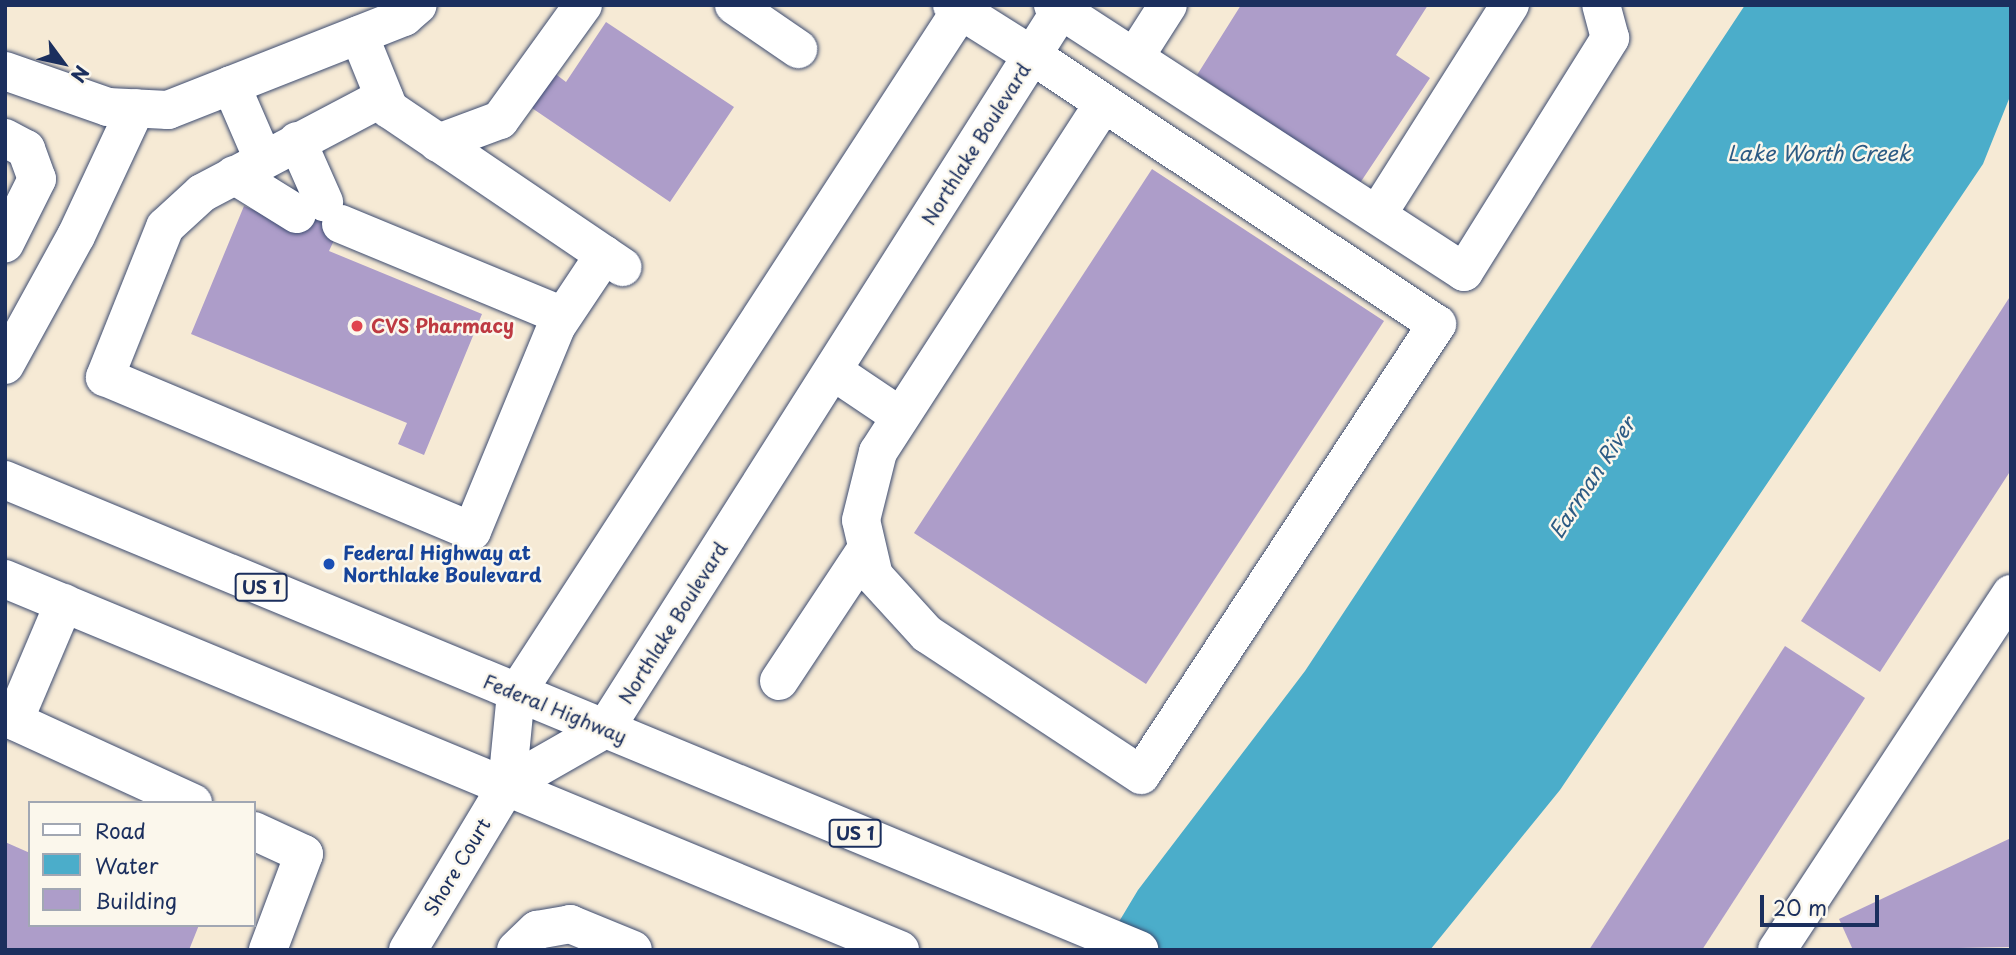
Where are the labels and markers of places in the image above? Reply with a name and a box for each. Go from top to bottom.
place label: CVS Pharmacy [371,315,516,337]
marker: CVS Pharmacy [349,318,365,334]
place label: Federal Highway at Northlake Boulevard [343,542,544,586]
marker: Federal Highway at Northlake Boulevard [321,556,337,572]

